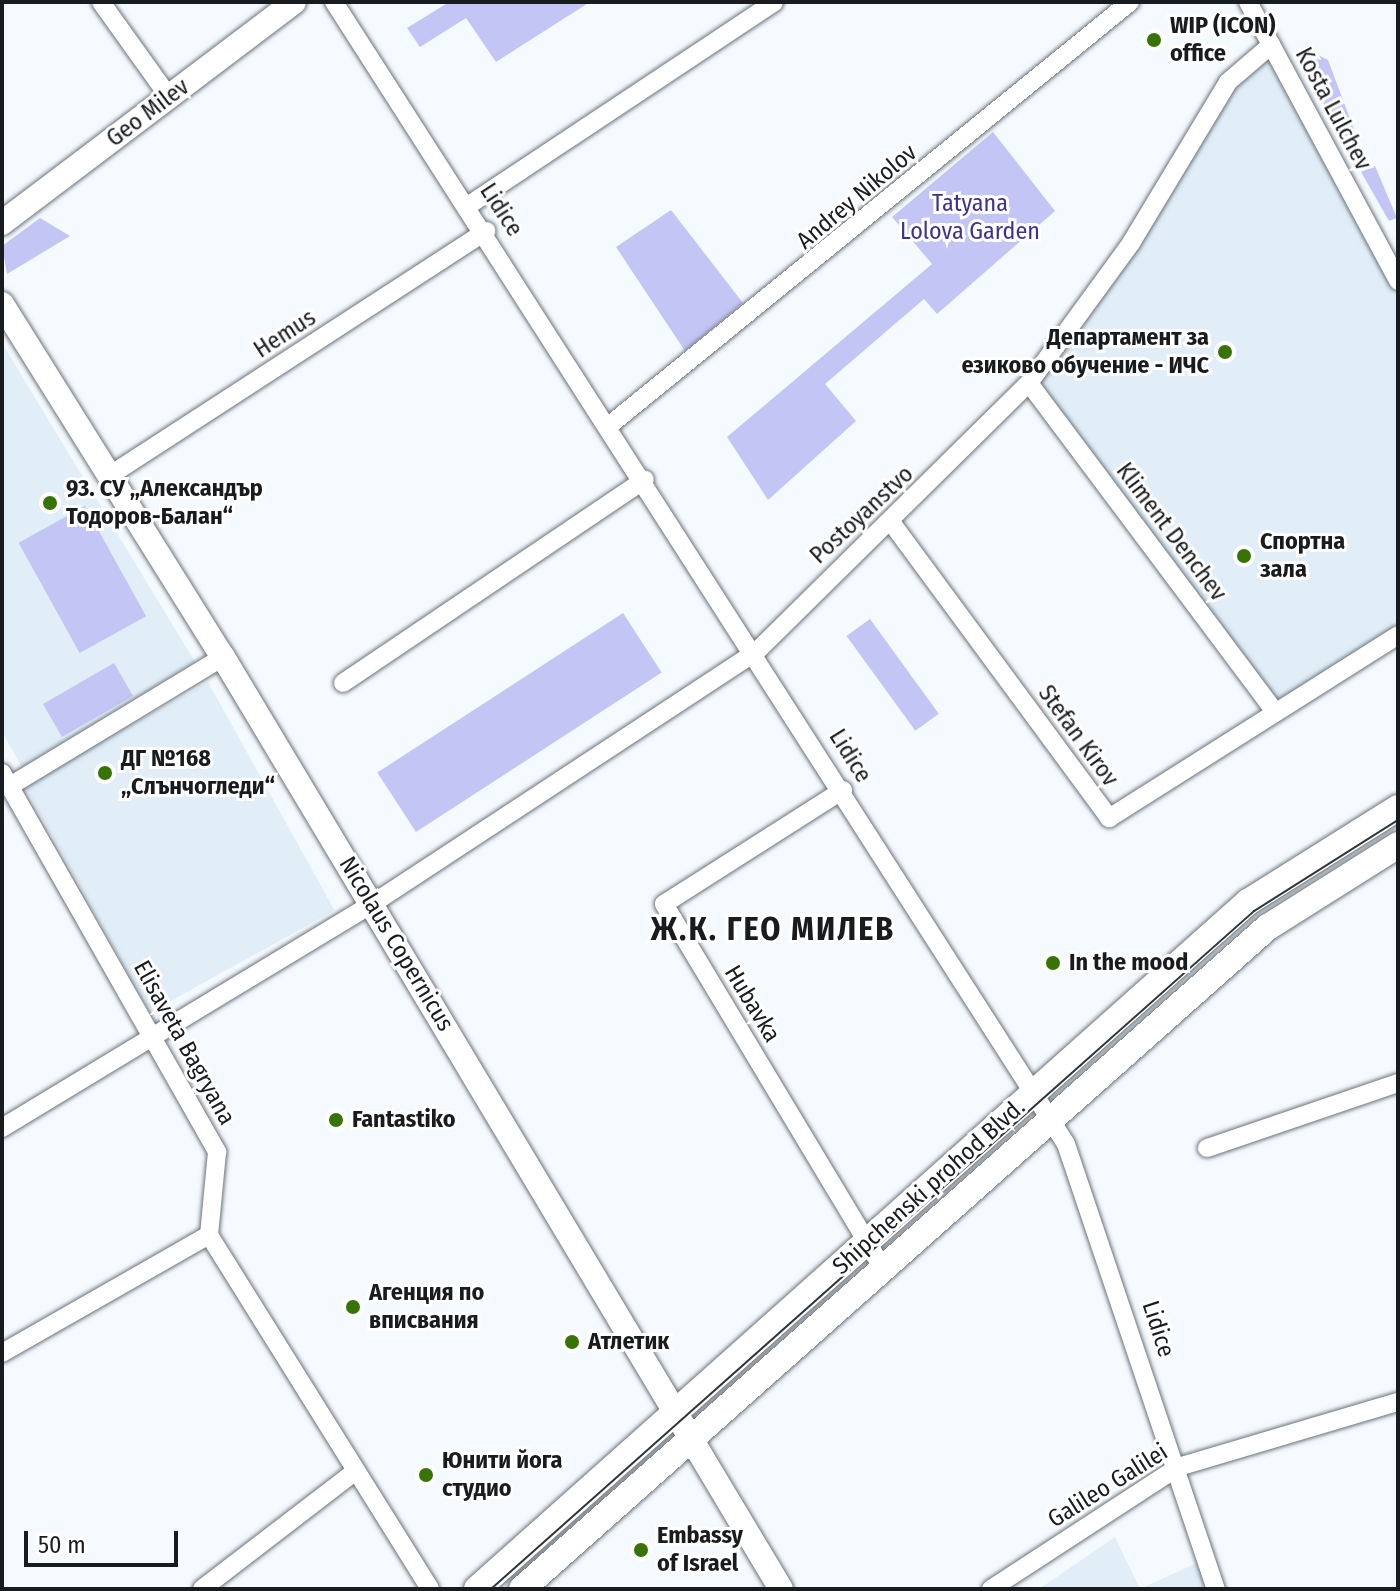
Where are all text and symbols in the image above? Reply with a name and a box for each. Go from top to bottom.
place label: WIP (ICON) office [1170,12,1275,68]
marker: WIP (ICON) office [1145,31,1163,49]
street label: Kosta Lulchev [1289,43,1377,175]
street label: Geo Milev [101,73,195,153]
street label: Andrey Nikolov [791,139,923,255]
street label: Lidice [473,178,529,242]
park label: Tatyana Lolova Garden [900,190,1040,246]
street label: Hemus [249,303,321,365]
place label: Департамент за езиково обучение - ИЧС [961,324,1209,380]
marker: Департамент за езиково обучение - ИЧС [1216,343,1234,361]
street label: Kliment Denchev [1110,457,1232,607]
street label: Postoyanstvo [804,460,920,570]
place label: 93. СУ „Александър Тодоров-Балан“ [66,475,263,531]
marker: 93. СУ „Александър Тодоров-Балан“ [41,494,59,512]
place label: Спортна зала [1260,528,1345,584]
marker: Спортна зала [1235,547,1253,565]
street label: Stefan Kirov [1032,680,1124,792]
street label: Lidice [823,724,877,788]
place label: ДГ №168 „Слънчогледи“ [121,745,275,801]
marker: ДГ №168 „Слънчогледи“ [96,764,114,782]
street label: Nicolaus Copernicus [333,852,459,1036]
district label: Ж.К. ГЕО МИЛЕВ [651,910,895,948]
place label: In the mood [1069,949,1188,977]
marker: In the mood [1044,954,1062,972]
street label: Elisaveta Bagryana [127,956,241,1130]
street label: Hubavka [718,960,786,1048]
street label: Shipchenski prohod Blvd. [827,1093,1031,1281]
place label: Fantastiko [352,1106,456,1134]
marker: Fantastiko [327,1111,345,1129]
place label: Агенция по вписвания [369,1279,484,1335]
street label: Lidice [1135,1297,1181,1361]
marker: Агенция по вписвания [344,1298,362,1316]
place label: Атлетик [588,1328,669,1356]
marker: Атлетик [563,1333,581,1351]
street label: Galileo Galilei [1043,1438,1173,1534]
place label: Юнити йога студио [442,1447,562,1503]
marker: Юнити йога студио [417,1466,435,1484]
scale bar [28,1515,182,1565]
place label: Embassy of Israel [657,1522,743,1578]
text: 50 m [38,1531,86,1559]
marker: Embassy of Israel [632,1541,650,1559]

